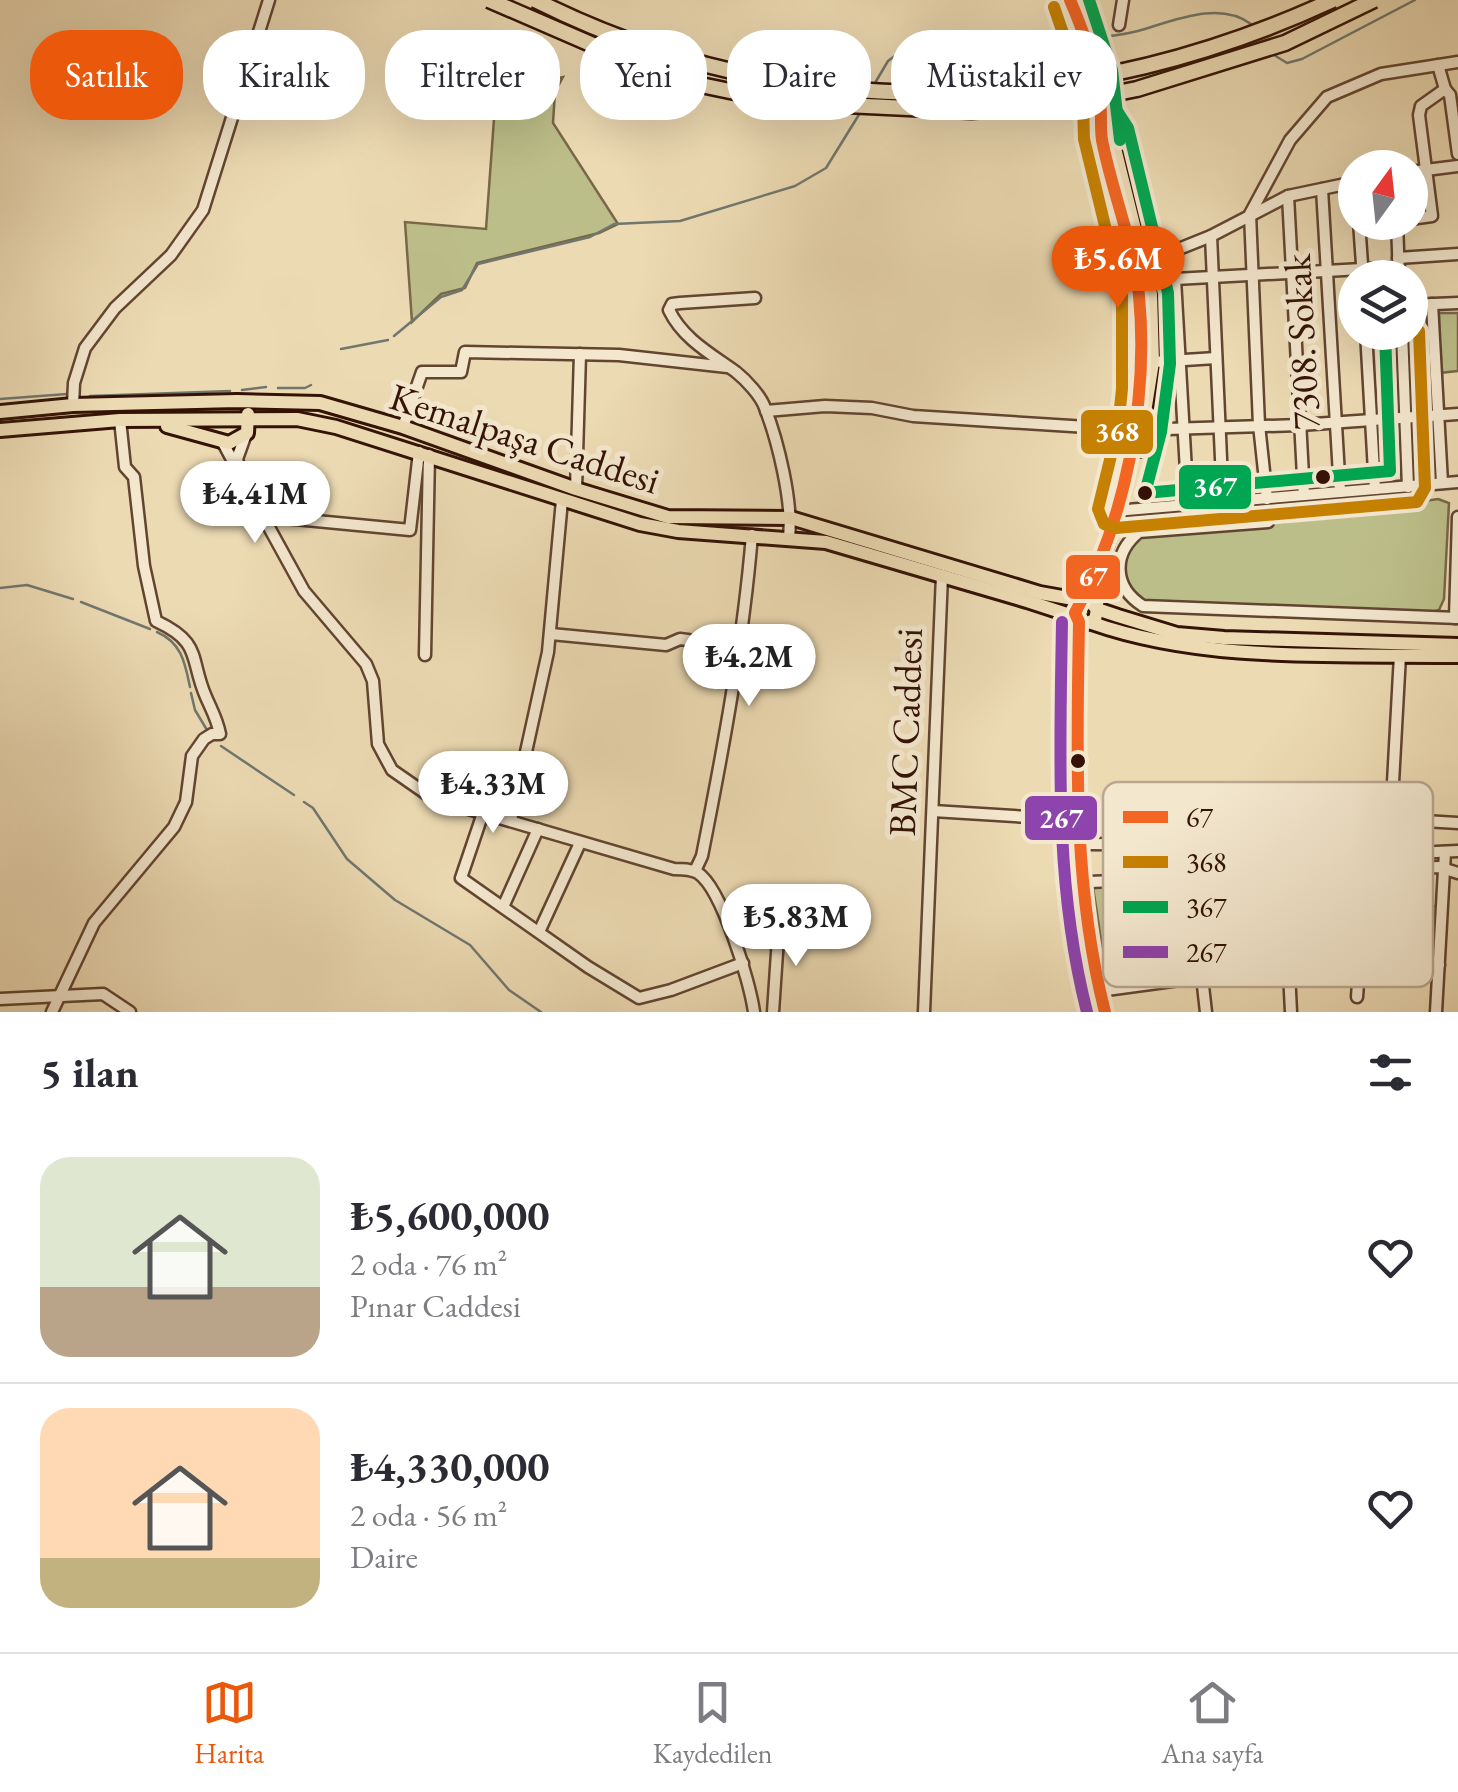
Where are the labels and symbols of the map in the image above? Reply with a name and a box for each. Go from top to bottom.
north arrow [1338,150,1428,240]
pin: ₺5.6M [1048,226,1188,311]
street label: 7308. Sokak [1272,252,1330,431]
street label: Kemalpaşa Caddesi [384,371,666,505]
line badge: 368 [1079,408,1155,456]
text: 368 [1095,413,1139,449]
pin: ₺4.41M [174,461,336,546]
line badge: 367 [1177,463,1253,511]
unlabelled marker [1313,467,1333,487]
text: 367 [1193,468,1237,504]
unlabelled marker [1135,483,1155,503]
line badge: 67 [1064,553,1122,601]
text: 67 [1078,558,1108,594]
pin: ₺4.2M [679,624,819,709]
street label: BMC Caddesi [877,627,933,837]
pin: ₺4.33M [412,751,574,836]
unlabelled marker [1068,751,1088,771]
legend [1103,782,1433,987]
line badge: 267 [1023,794,1099,842]
text: 67 [1186,799,1213,835]
text: 267 [1039,800,1083,836]
text: 368 [1186,844,1226,880]
pin: ₺5.83M [715,884,877,969]
text: 367 [1186,889,1227,925]
text: 267 [1186,934,1227,970]

